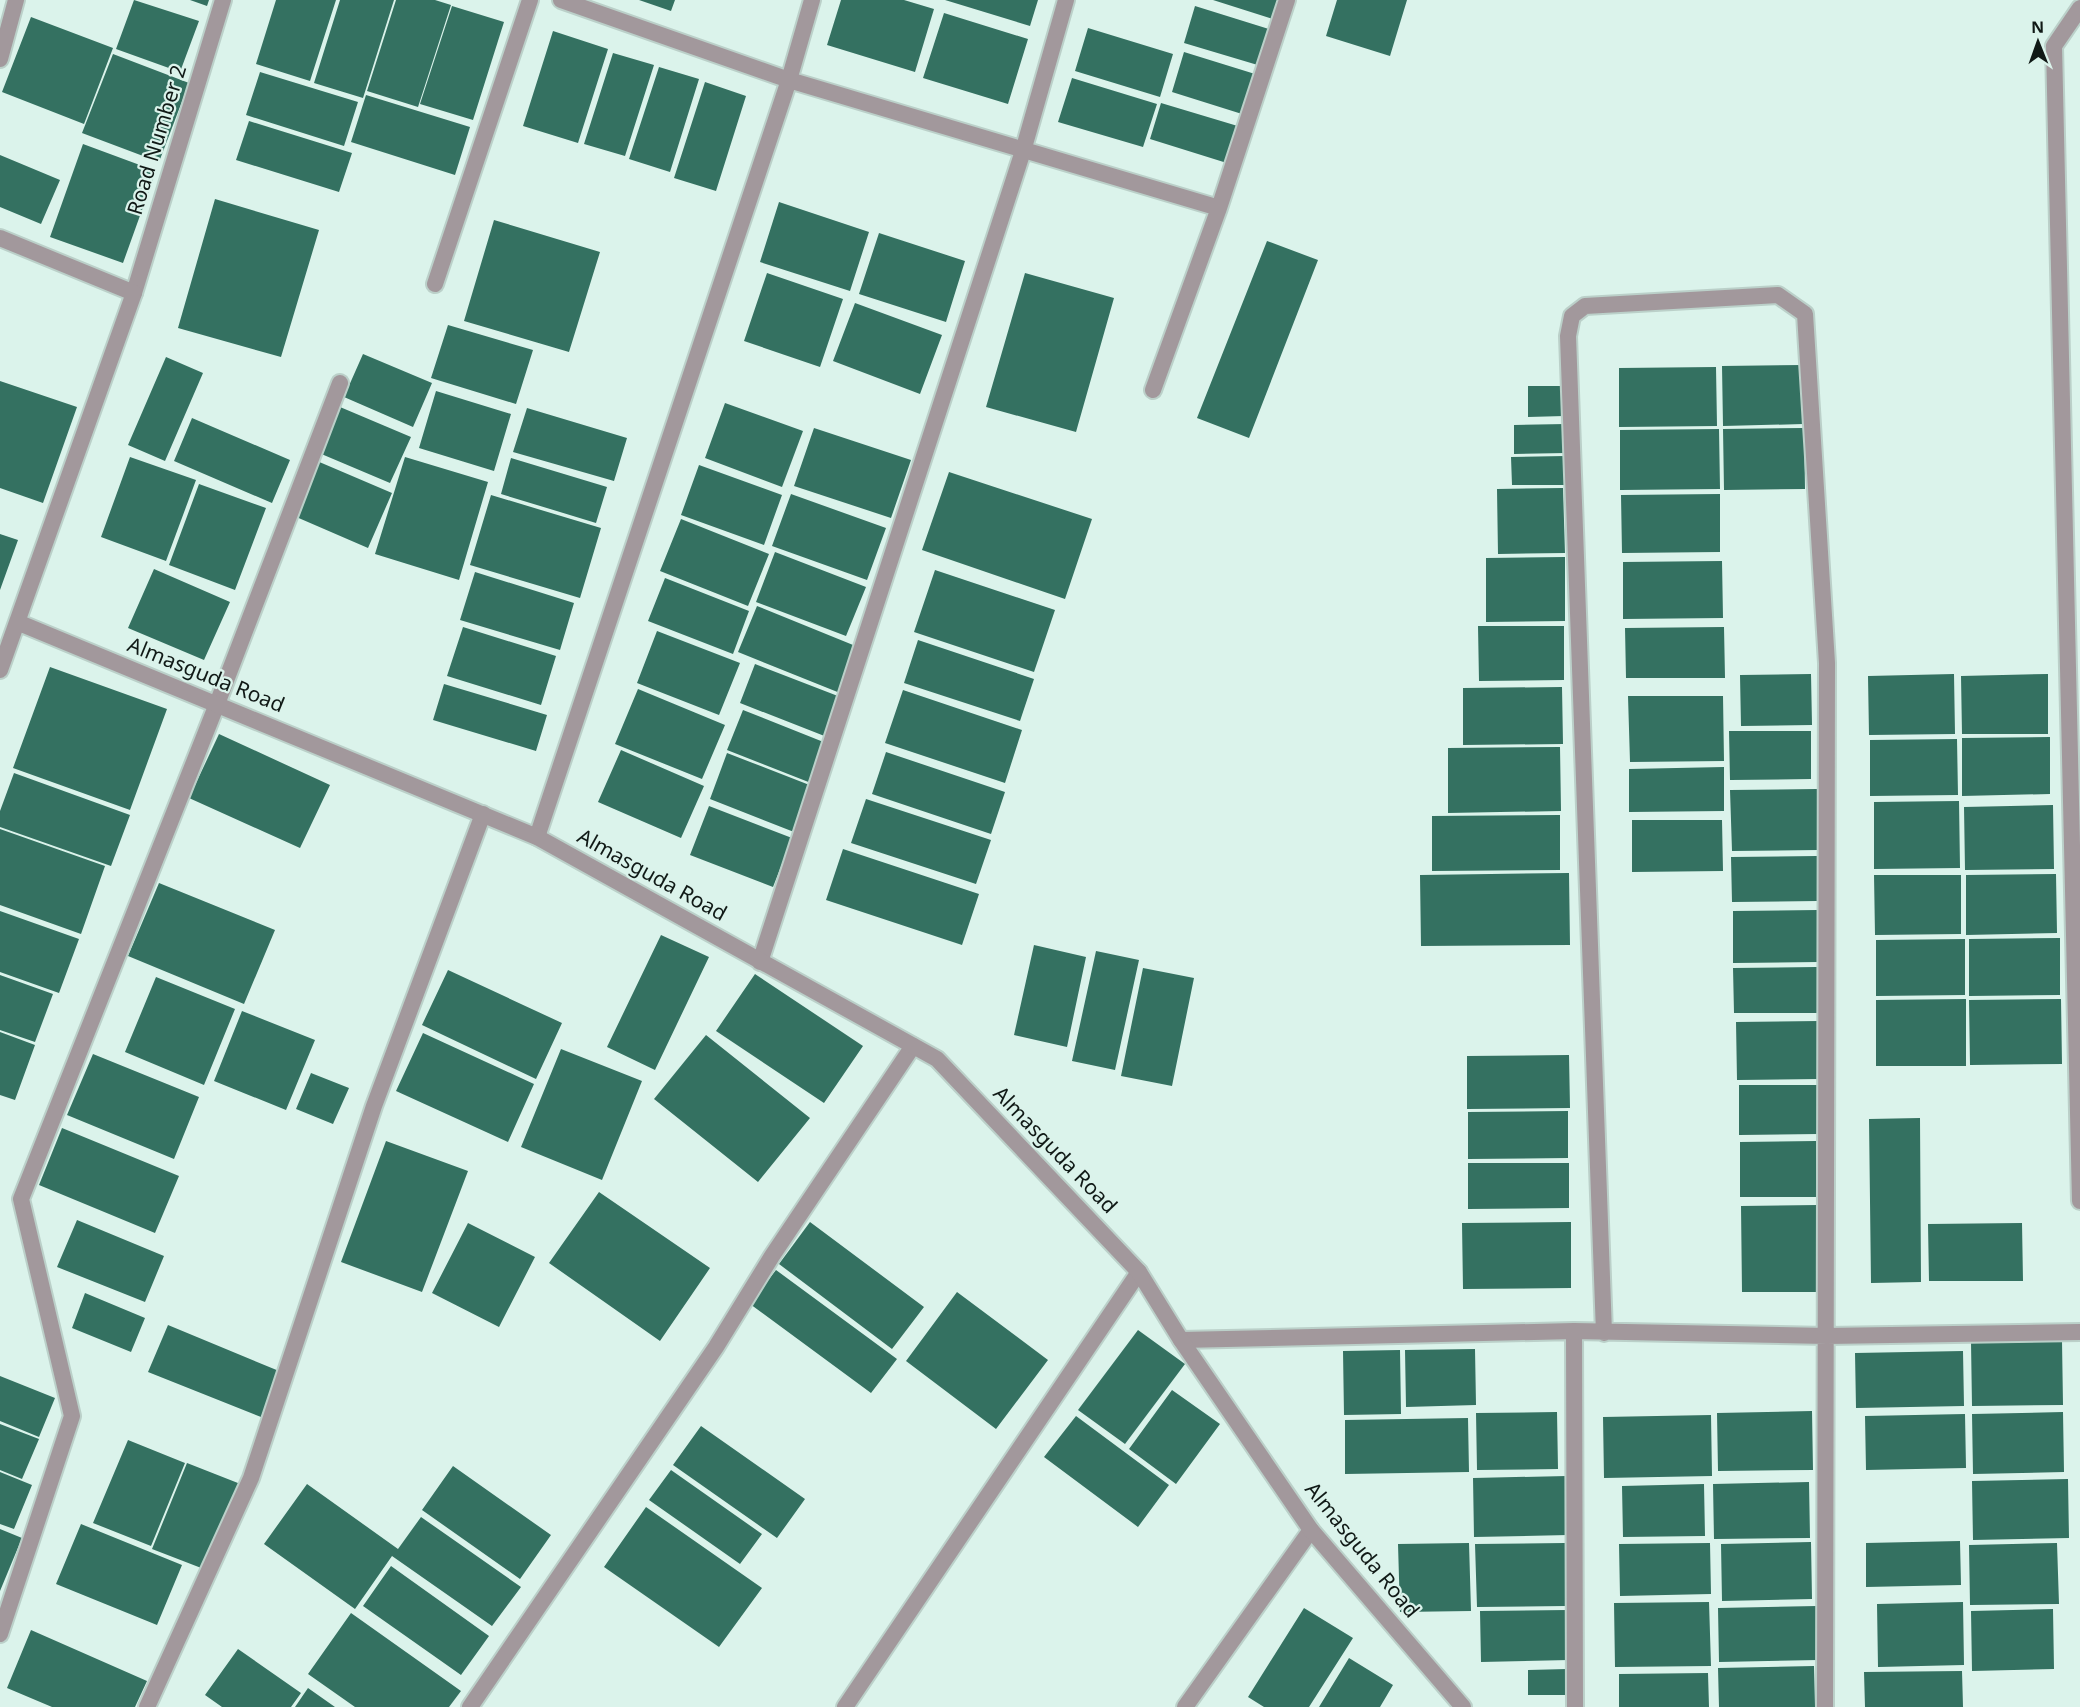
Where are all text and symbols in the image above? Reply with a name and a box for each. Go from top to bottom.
north arrow [2008,12,2068,72]
text: N [2031,16,2044,38]
street label: Road Number 2 [120,61,192,218]
street label: Almasguda Road [124,630,289,718]
street label: Almasguda Road [573,821,732,927]
street label: Almasguda Road [988,1080,1124,1219]
street label: Almasguda Road [1299,1476,1426,1623]

